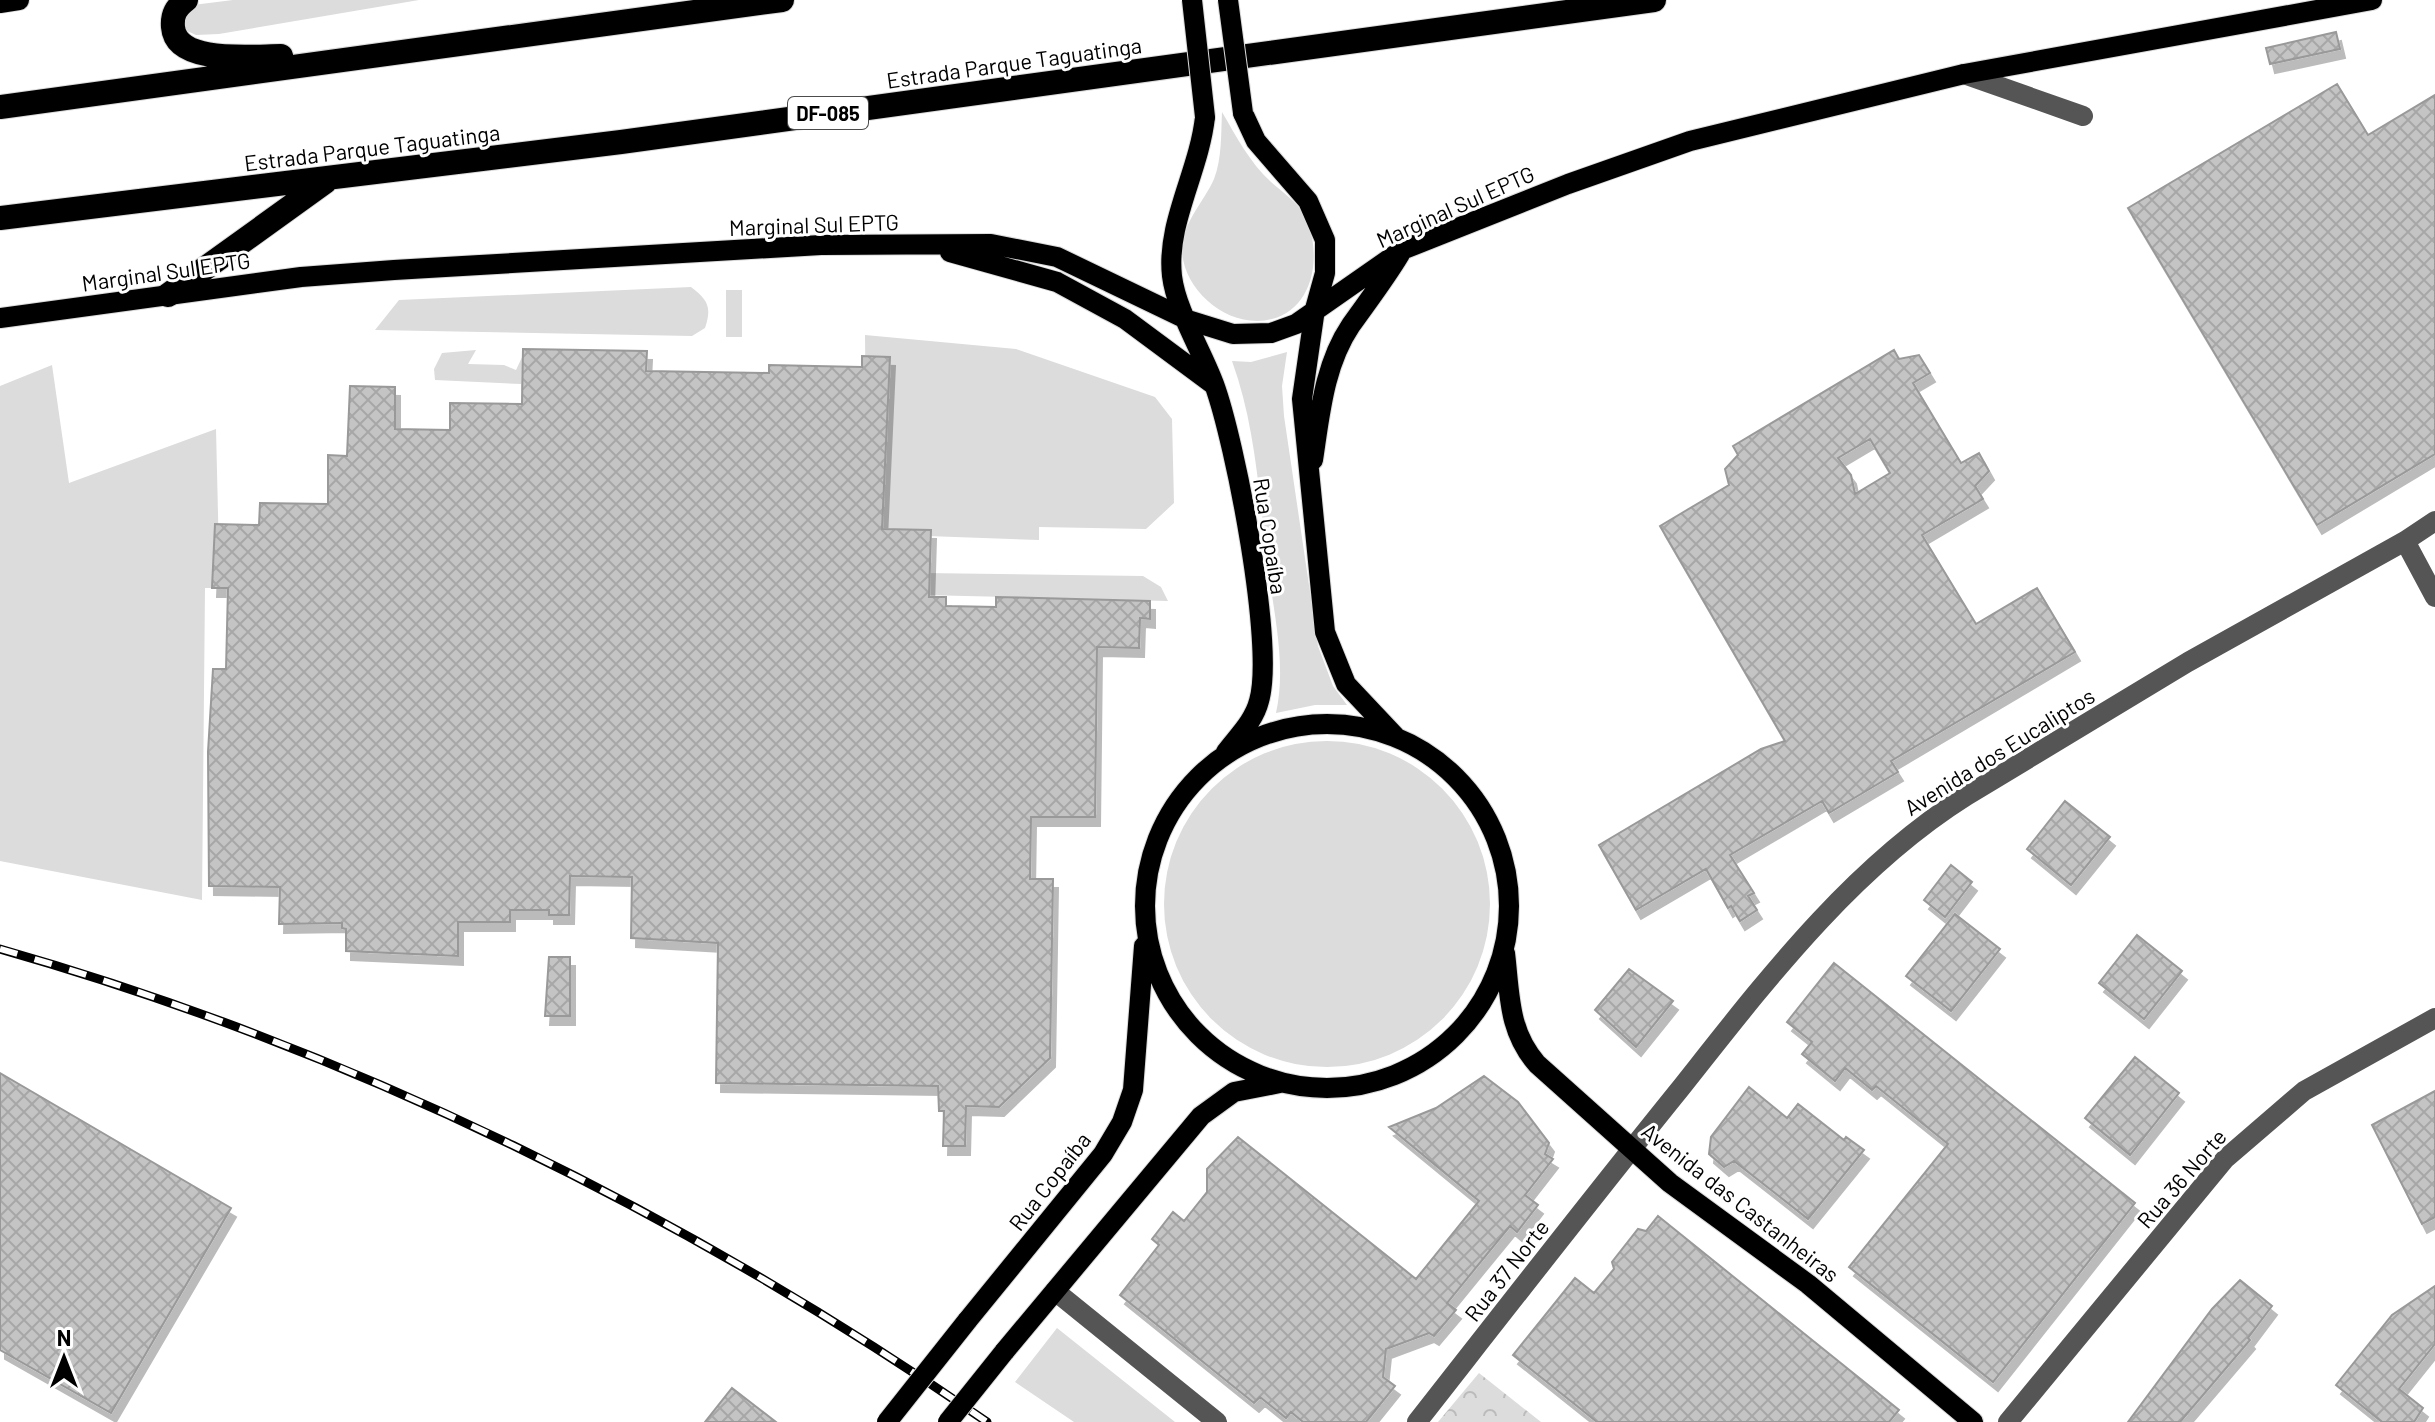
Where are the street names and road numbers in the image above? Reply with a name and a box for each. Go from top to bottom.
street label: Estrada Parque Taguatinga [885,31,1143,93]
road number: DF-085 [788,97,868,129]
street label: Estrada Parque Taguatinga [243,118,501,176]
street label: Marginal Sul EPTG [1372,160,1538,252]
street label: Marginal Sul EPTG [729,208,899,240]
street label: Marginal Sul EPTG [80,246,252,296]
street label: Rua Copaíba [1249,476,1293,596]
street label: Avenida dos Eucaliptos [1899,682,2099,820]
street label: Avenida das Castanheiras [1637,1117,1845,1287]
street label: Rua 36 Norte [2131,1123,2231,1233]
street label: Rua Copaíba [1003,1127,1095,1235]
street label: Rua 37 Norte [1458,1214,1554,1326]

